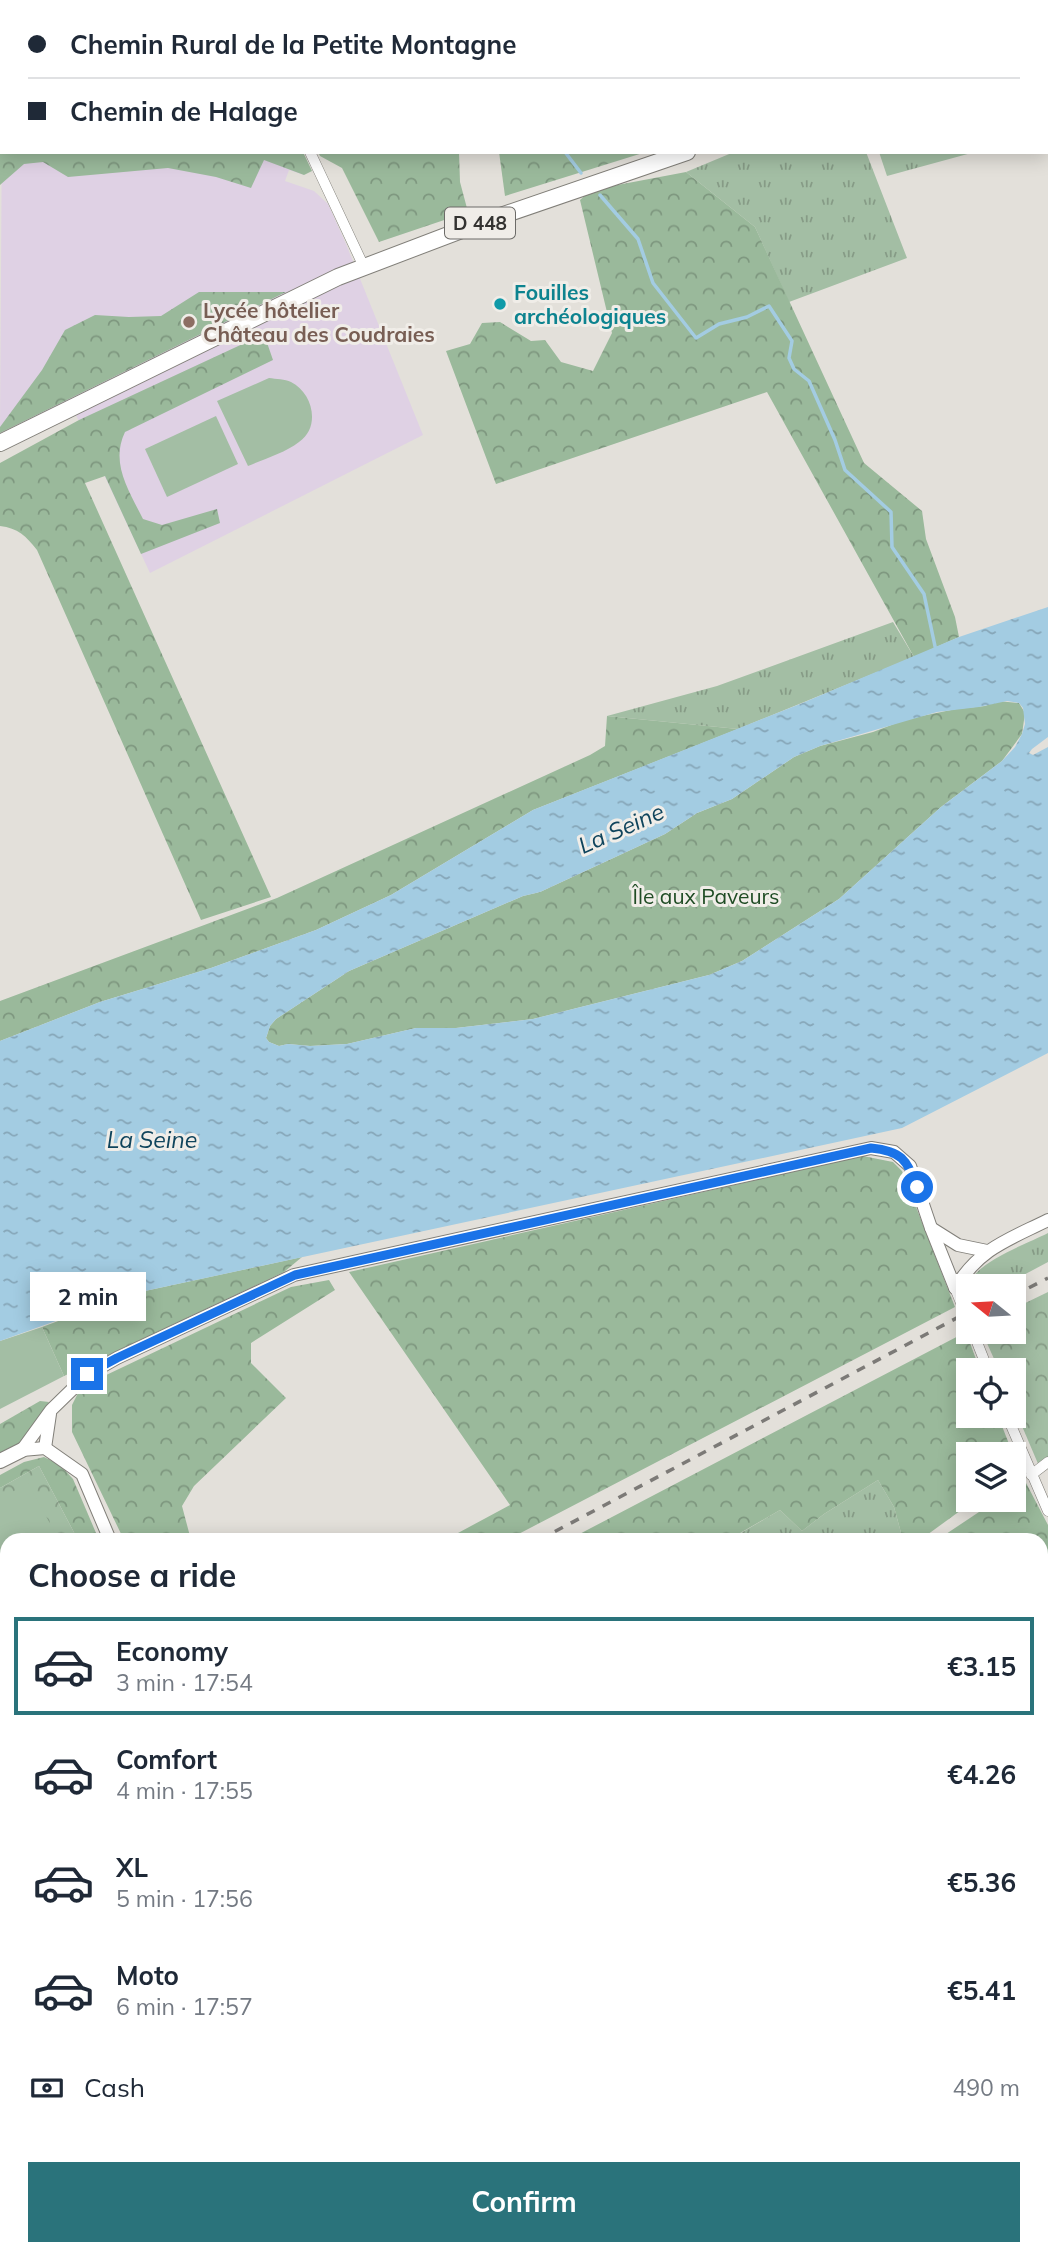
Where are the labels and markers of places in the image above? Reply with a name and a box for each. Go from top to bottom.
place label: Fouilles archéologiques [514,279,666,329]
marker: Fouilles archéologiques [492,296,508,312]
place label: Lycée hôtelier Château des Coudraies [203,297,435,347]
marker: Lycée hôtelier Château des Coudraies [181,314,197,330]

